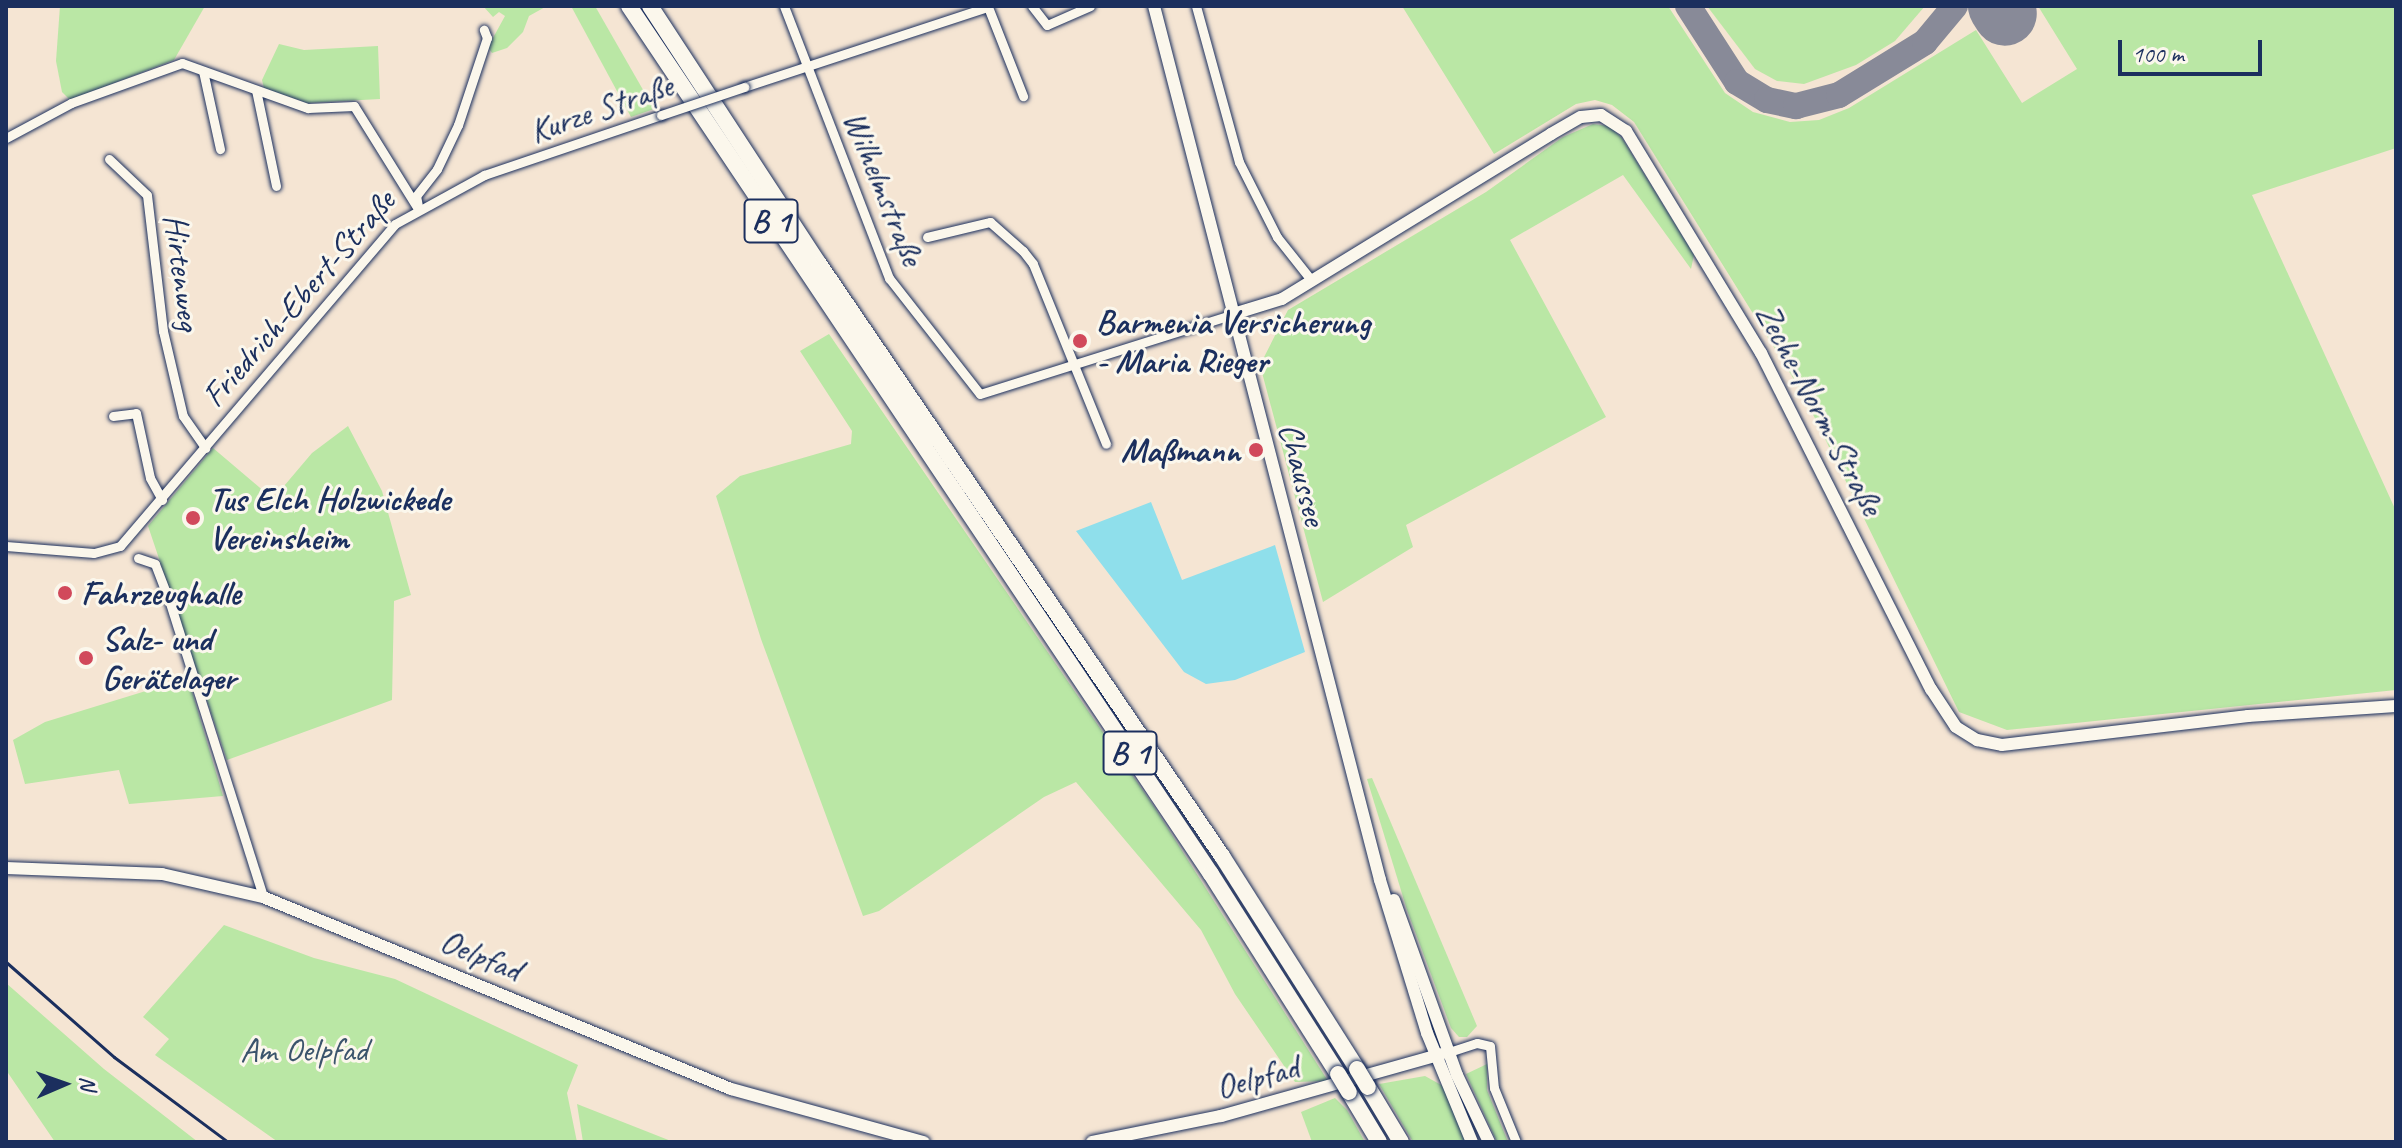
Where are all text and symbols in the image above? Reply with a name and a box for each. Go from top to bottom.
scale bar [2122,24,2266,74]
text: 100 m [2132,39,2184,69]
street label: Kurze Straße [524,64,678,152]
street label: Wilhelmstraße [835,105,933,271]
street label: Friedrich-Ebert-Straße [193,181,403,415]
road number: B 1 [743,193,799,249]
street label: Hirtenweg [156,212,210,332]
street label: Zeche-Norm-Straße [1747,296,1893,522]
place label: Barmenia Versicherung - Maria Rieger [1096,301,1370,380]
marker: Barmenia Versicherung - Maria Rieger [1071,332,1089,350]
street label: Chaussee [1270,418,1336,530]
place label: Maßmann [1121,430,1240,470]
marker: Maßmann [1247,441,1265,459]
place label: Tus Elch Holzwickede Vereinsheim [209,478,449,558]
marker: Tus Elch Holzwickede Vereinsheim [184,509,202,527]
place label: Fahrzeughalle [81,573,241,613]
marker: Fahrzeughalle [56,584,74,602]
place label: Salz- und Gerätelager [102,618,236,698]
marker: Salz- und Gerätelager [77,649,95,667]
road number: B 1 [1102,725,1158,781]
street label: Oelpfad [434,920,528,990]
park label: Am Oelpfad [240,1030,368,1070]
north arrow [24,1044,104,1124]
street label: Oelpfad [1211,1046,1303,1108]
text: N [74,1076,102,1090]

